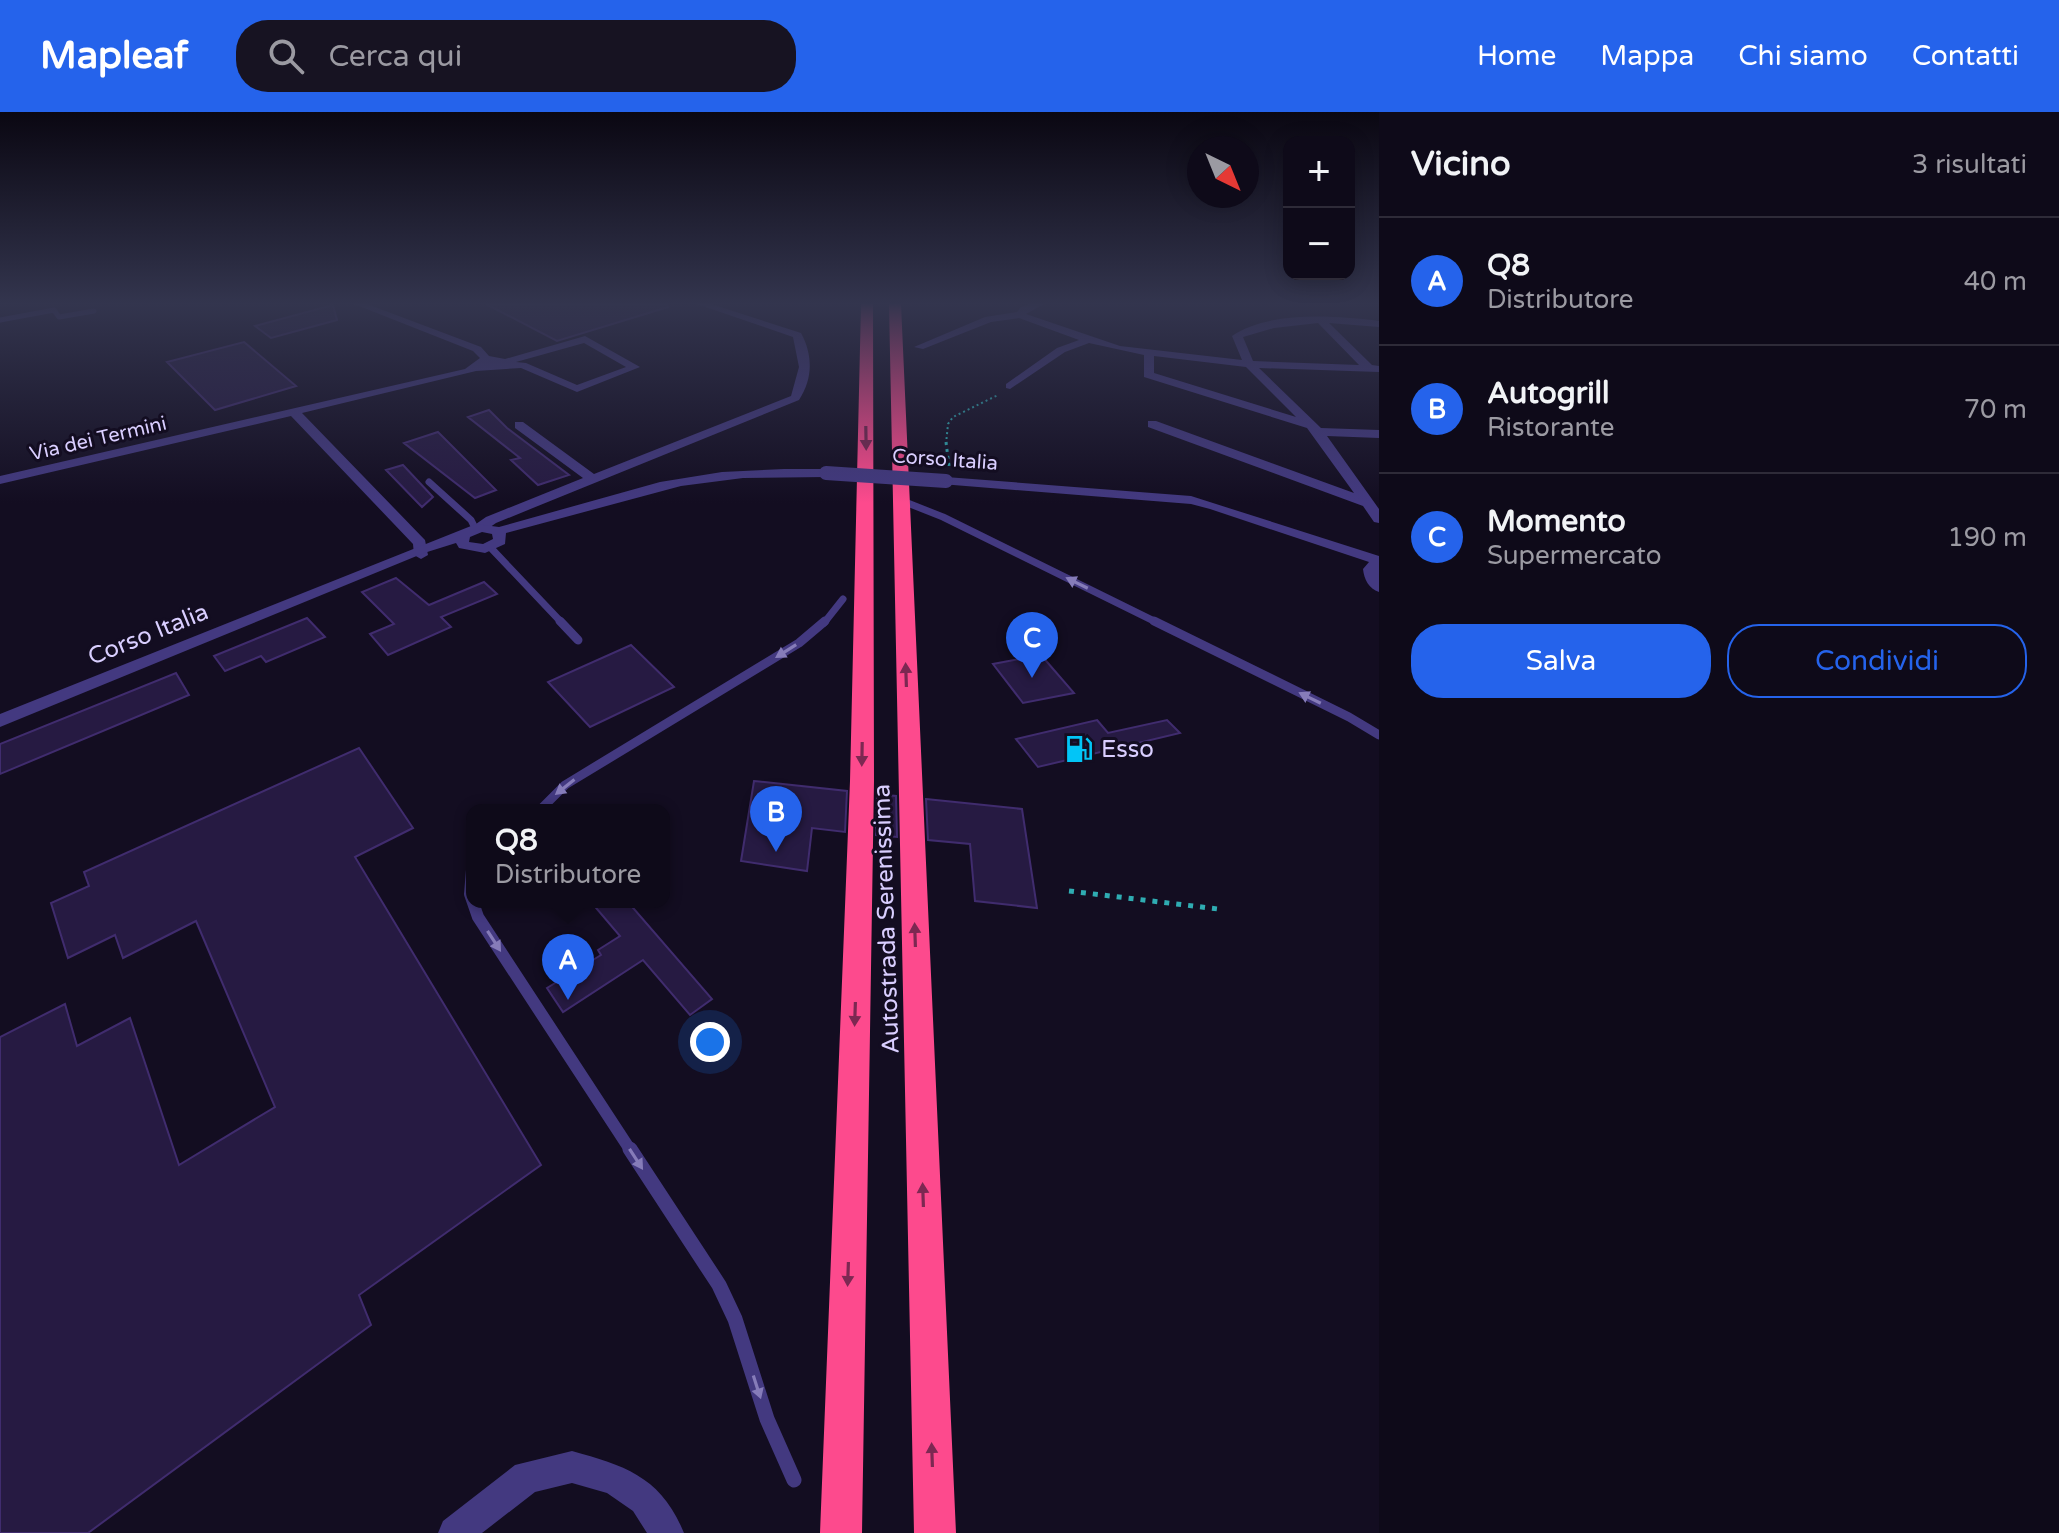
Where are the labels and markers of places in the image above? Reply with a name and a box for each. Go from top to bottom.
pin: C [1006,612,1058,678]
fuel station icon: Esso [1064,734,1094,764]
place label: Esso [1101,735,1154,764]
pin: B [750,786,802,852]
pin: A [542,934,594,1000]

